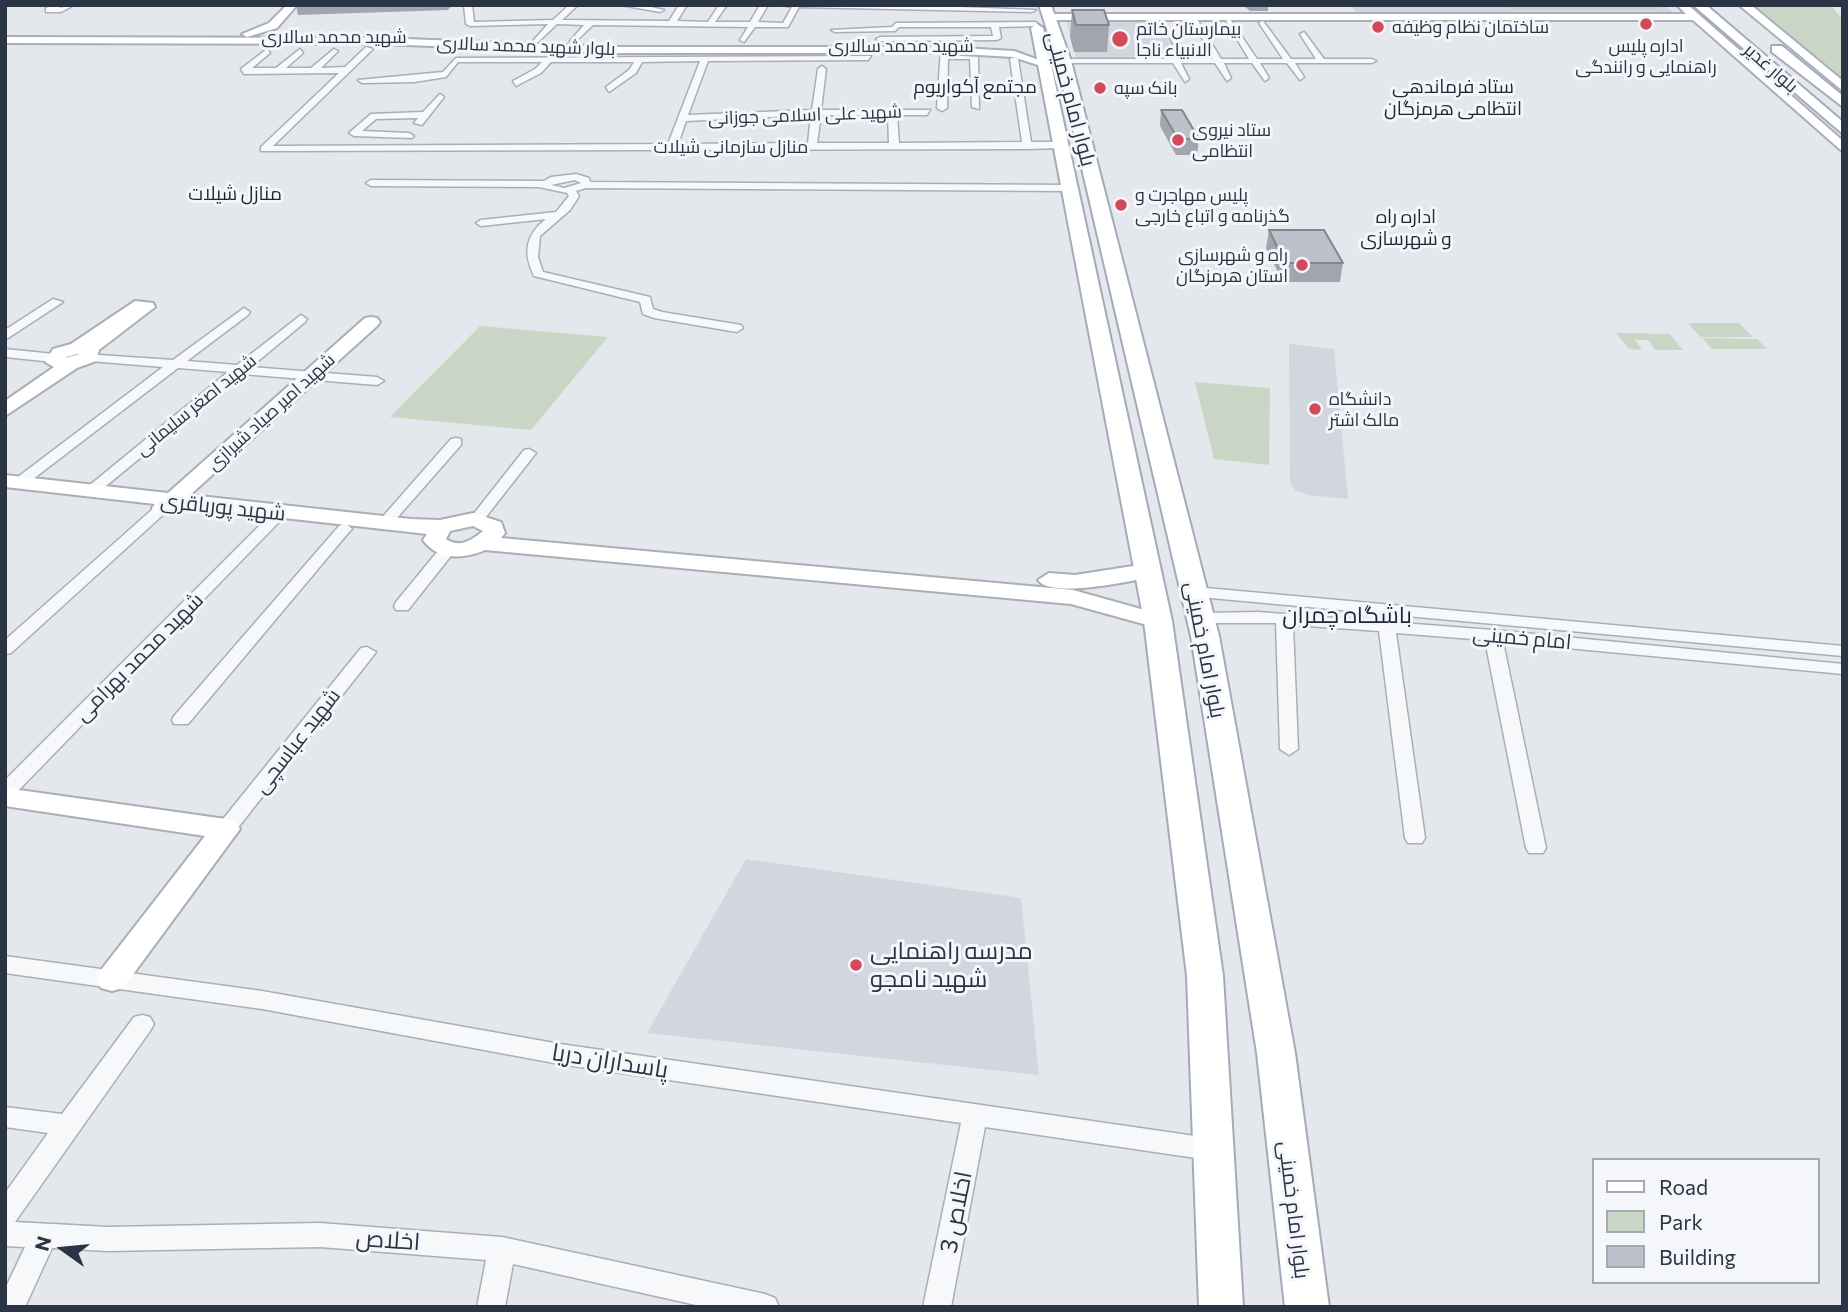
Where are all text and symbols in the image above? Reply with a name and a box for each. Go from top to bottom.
place label: ساختمان نظام وظیفه [1392,16,1549,38]
marker: اداره پلیس راهنمایی و رانندگی [1638,16,1654,32]
place label: بیمارستان خاتم الانبیاء ناجا [1136,18,1241,60]
marker: ساختمان نظام وظیفه [1370,19,1386,35]
street label: شهید محمد سالاری [261,26,407,48]
street label: بلوار امام خمینی [1041,29,1101,169]
marker: بیمارستان خاتم الانبیاء ناجا [1110,29,1130,49]
street label: بلوار شهید محمد سالاری [436,32,616,60]
street label: شهید محمد سالاری [828,35,974,57]
place label: اداره پلیس راهنمایی و رانندگی [1575,35,1717,78]
street label: بلوار غدیر [1740,39,1802,97]
district label: مجتمع آکواریوم [913,76,1037,98]
district label: ستاد فرماندهی انتظامی هرمزگان [1384,76,1522,120]
place label: بانک سپه [1114,77,1178,99]
marker: بانک سپه [1092,80,1108,96]
street label: شهید علی اسلامی جوزانی [708,101,902,129]
place label: ستاد نیروی انتظامی [1192,119,1271,162]
marker: ستاد نیروی انتظامی [1170,132,1186,148]
street label: منازل سازمانی شیلات [654,136,808,158]
district label: منازل شیلات [188,183,282,205]
place label: پلیس مهاجرت و گذرنامه و اتباع خارجى [1135,184,1290,227]
marker: پلیس مهاجرت و گذرنامه و اتباع خارجى [1113,197,1129,213]
district label: اداره راه و شهرسازی [1360,206,1452,250]
place label: راه و شهرسازی استان هرمزگان [1176,244,1288,286]
marker: راه و شهرسازی استان هرمزگان [1294,257,1310,273]
street label: شهید امیر صیاد شیرازی [203,349,339,475]
street label: شهید اصغر سلیمانی [131,350,261,460]
place label: دانشگاه مالک اشتر [1329,388,1399,430]
marker: دانشگاه مالک اشتر [1307,401,1323,417]
street label: شهید پورباقری [159,488,287,526]
street label: بلوار امام خمینی [1179,580,1231,720]
street label: شهید محمد بهرامی [69,587,209,727]
district label: باشگاه چمران [1282,601,1412,629]
street label: امام خمینی [1471,621,1573,655]
street label: شهید عباسچی [248,684,346,798]
place label: مدرسه راهنمایی شهید نامجو [870,937,1033,993]
marker: مدرسه راهنمایی شهید نامجو [848,957,864,973]
street label: پاسداران دریا [550,1038,670,1084]
street label: بلوار امام خمینی [1273,1140,1315,1280]
legend [1592,1158,1820,1284]
street label: اخلاص 3 [934,1169,978,1255]
text: Road [1659,1174,1708,1199]
text: Park [1659,1209,1703,1234]
north arrow [28,1214,98,1284]
street label: اخلاص [355,1223,421,1257]
text: N [29,1234,55,1253]
text: Building [1659,1244,1736,1269]

